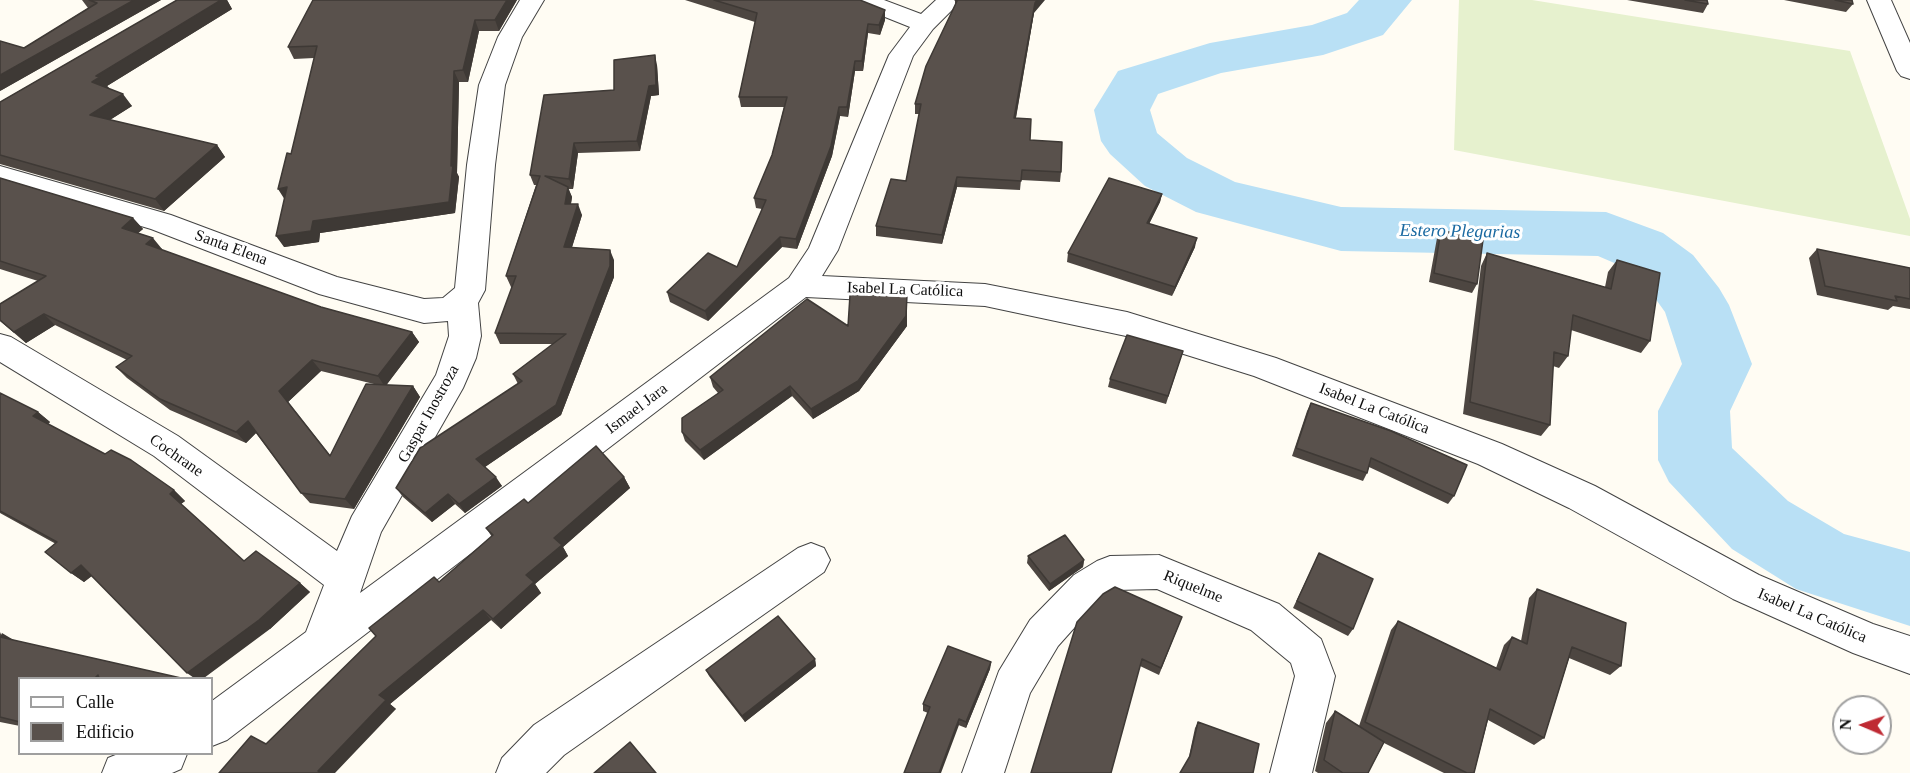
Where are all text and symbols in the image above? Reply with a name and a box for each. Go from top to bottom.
water label: Estero Plegarias [1399,220,1521,244]
street label: Santa Elena [192,226,270,270]
street label: Isabel La Católica [847,278,963,302]
street label: Gaspar Inostroza [394,362,464,466]
street label: Isabel La Católica [1316,379,1432,439]
street label: Ismael Jara [602,380,672,438]
street label: Cochrane [145,431,207,481]
street label: Riquelme [1161,566,1225,608]
street label: Isabel La Católica [1755,584,1869,648]
legend [18,677,213,755]
text: Calle [76,692,114,712]
north arrow [1832,695,1892,755]
text: N [1837,718,1854,730]
text: Edificio [76,722,134,742]

